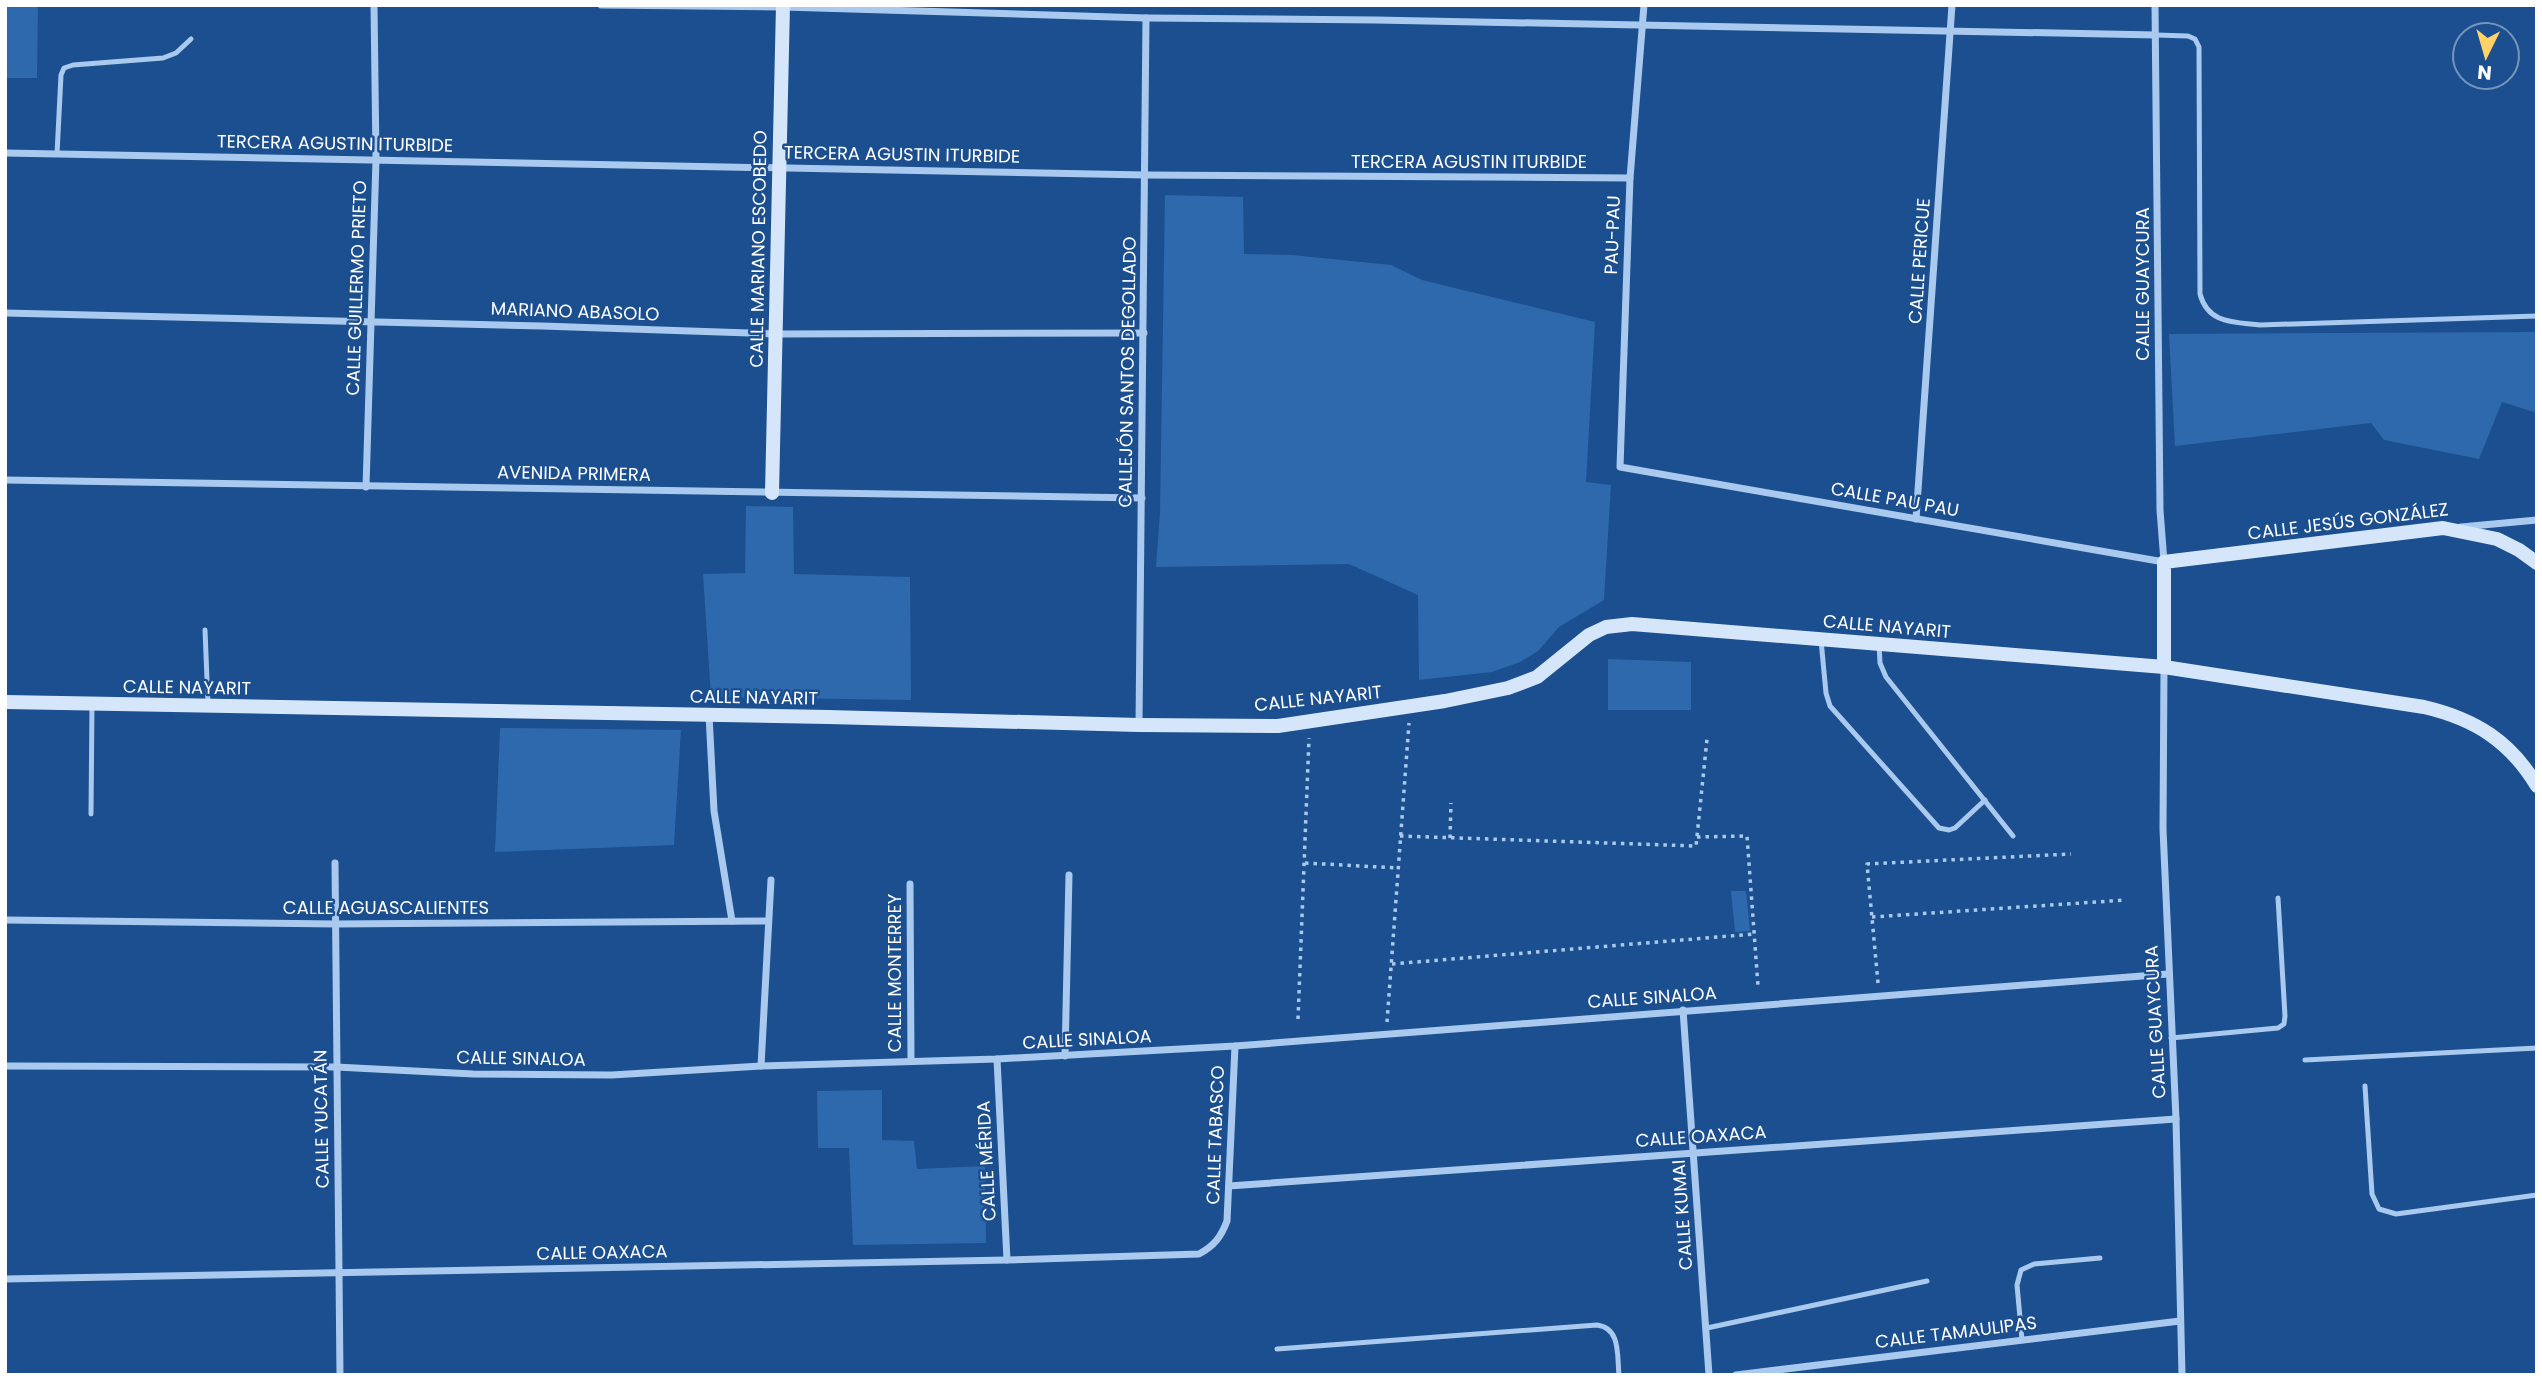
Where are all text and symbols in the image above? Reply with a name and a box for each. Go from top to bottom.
north arrow [2451,21,2521,91]
text: N [2476,58,2493,87]
street label: TERCERA AGUSTIN ITURBIDE [217,128,453,158]
street label: CALLE MARIANO ESCOBEDO [743,130,773,368]
street label: TERCERA AGUSTIN ITURBIDE [784,139,1020,169]
street label: TERCERA AGUSTIN ITURBIDE [1351,149,1587,174]
street label: CALLE GUILLERMO PRIETO [340,180,372,396]
street label: PAU-PAU [1598,195,1626,275]
street label: CALLE PERICUE [1902,197,1936,325]
street label: CALLE GUAYCURA [2130,207,2155,361]
street label: CALLEJÓN SANTOS DEGOLLADO [1112,236,1142,508]
street label: MARIANO ABASOLO [490,296,660,326]
street label: AVENIDA PRIMERA [497,459,651,487]
street label: CALLE PAU PAU [1829,475,1961,523]
street label: CALLE JESÚS GONZÁLEZ [2246,496,2450,546]
street label: CALLE NAYARIT [1822,608,1952,644]
street label: CALLE NAYARIT [123,673,252,701]
street label: CALLE NAYARIT [1253,679,1383,717]
street label: CALLE NAYARIT [690,683,819,711]
street label: CALLE MONTERREY [882,893,907,1052]
street label: CALLE AGUASCALIENTES [283,895,489,920]
street label: CALLE GUAYCURA [2138,945,2172,1099]
street label: CALLE SINALOA [1587,980,1717,1014]
street label: CALLE SINALOA [1022,1023,1152,1055]
street label: CALLE SINALOA [456,1044,586,1072]
street label: CALLE YUCATÁN [307,1049,335,1189]
street label: CALLE TABASCO [1200,1065,1230,1205]
street label: CALLE MÉRIDA [970,1100,1002,1222]
street label: CALLE OAXACA [1635,1119,1767,1153]
street label: CALLE KUMAI [1666,1159,1698,1271]
street label: CALLE OAXACA [536,1238,668,1266]
street label: CALLE TAMAULIPAS [1874,1310,2038,1354]

